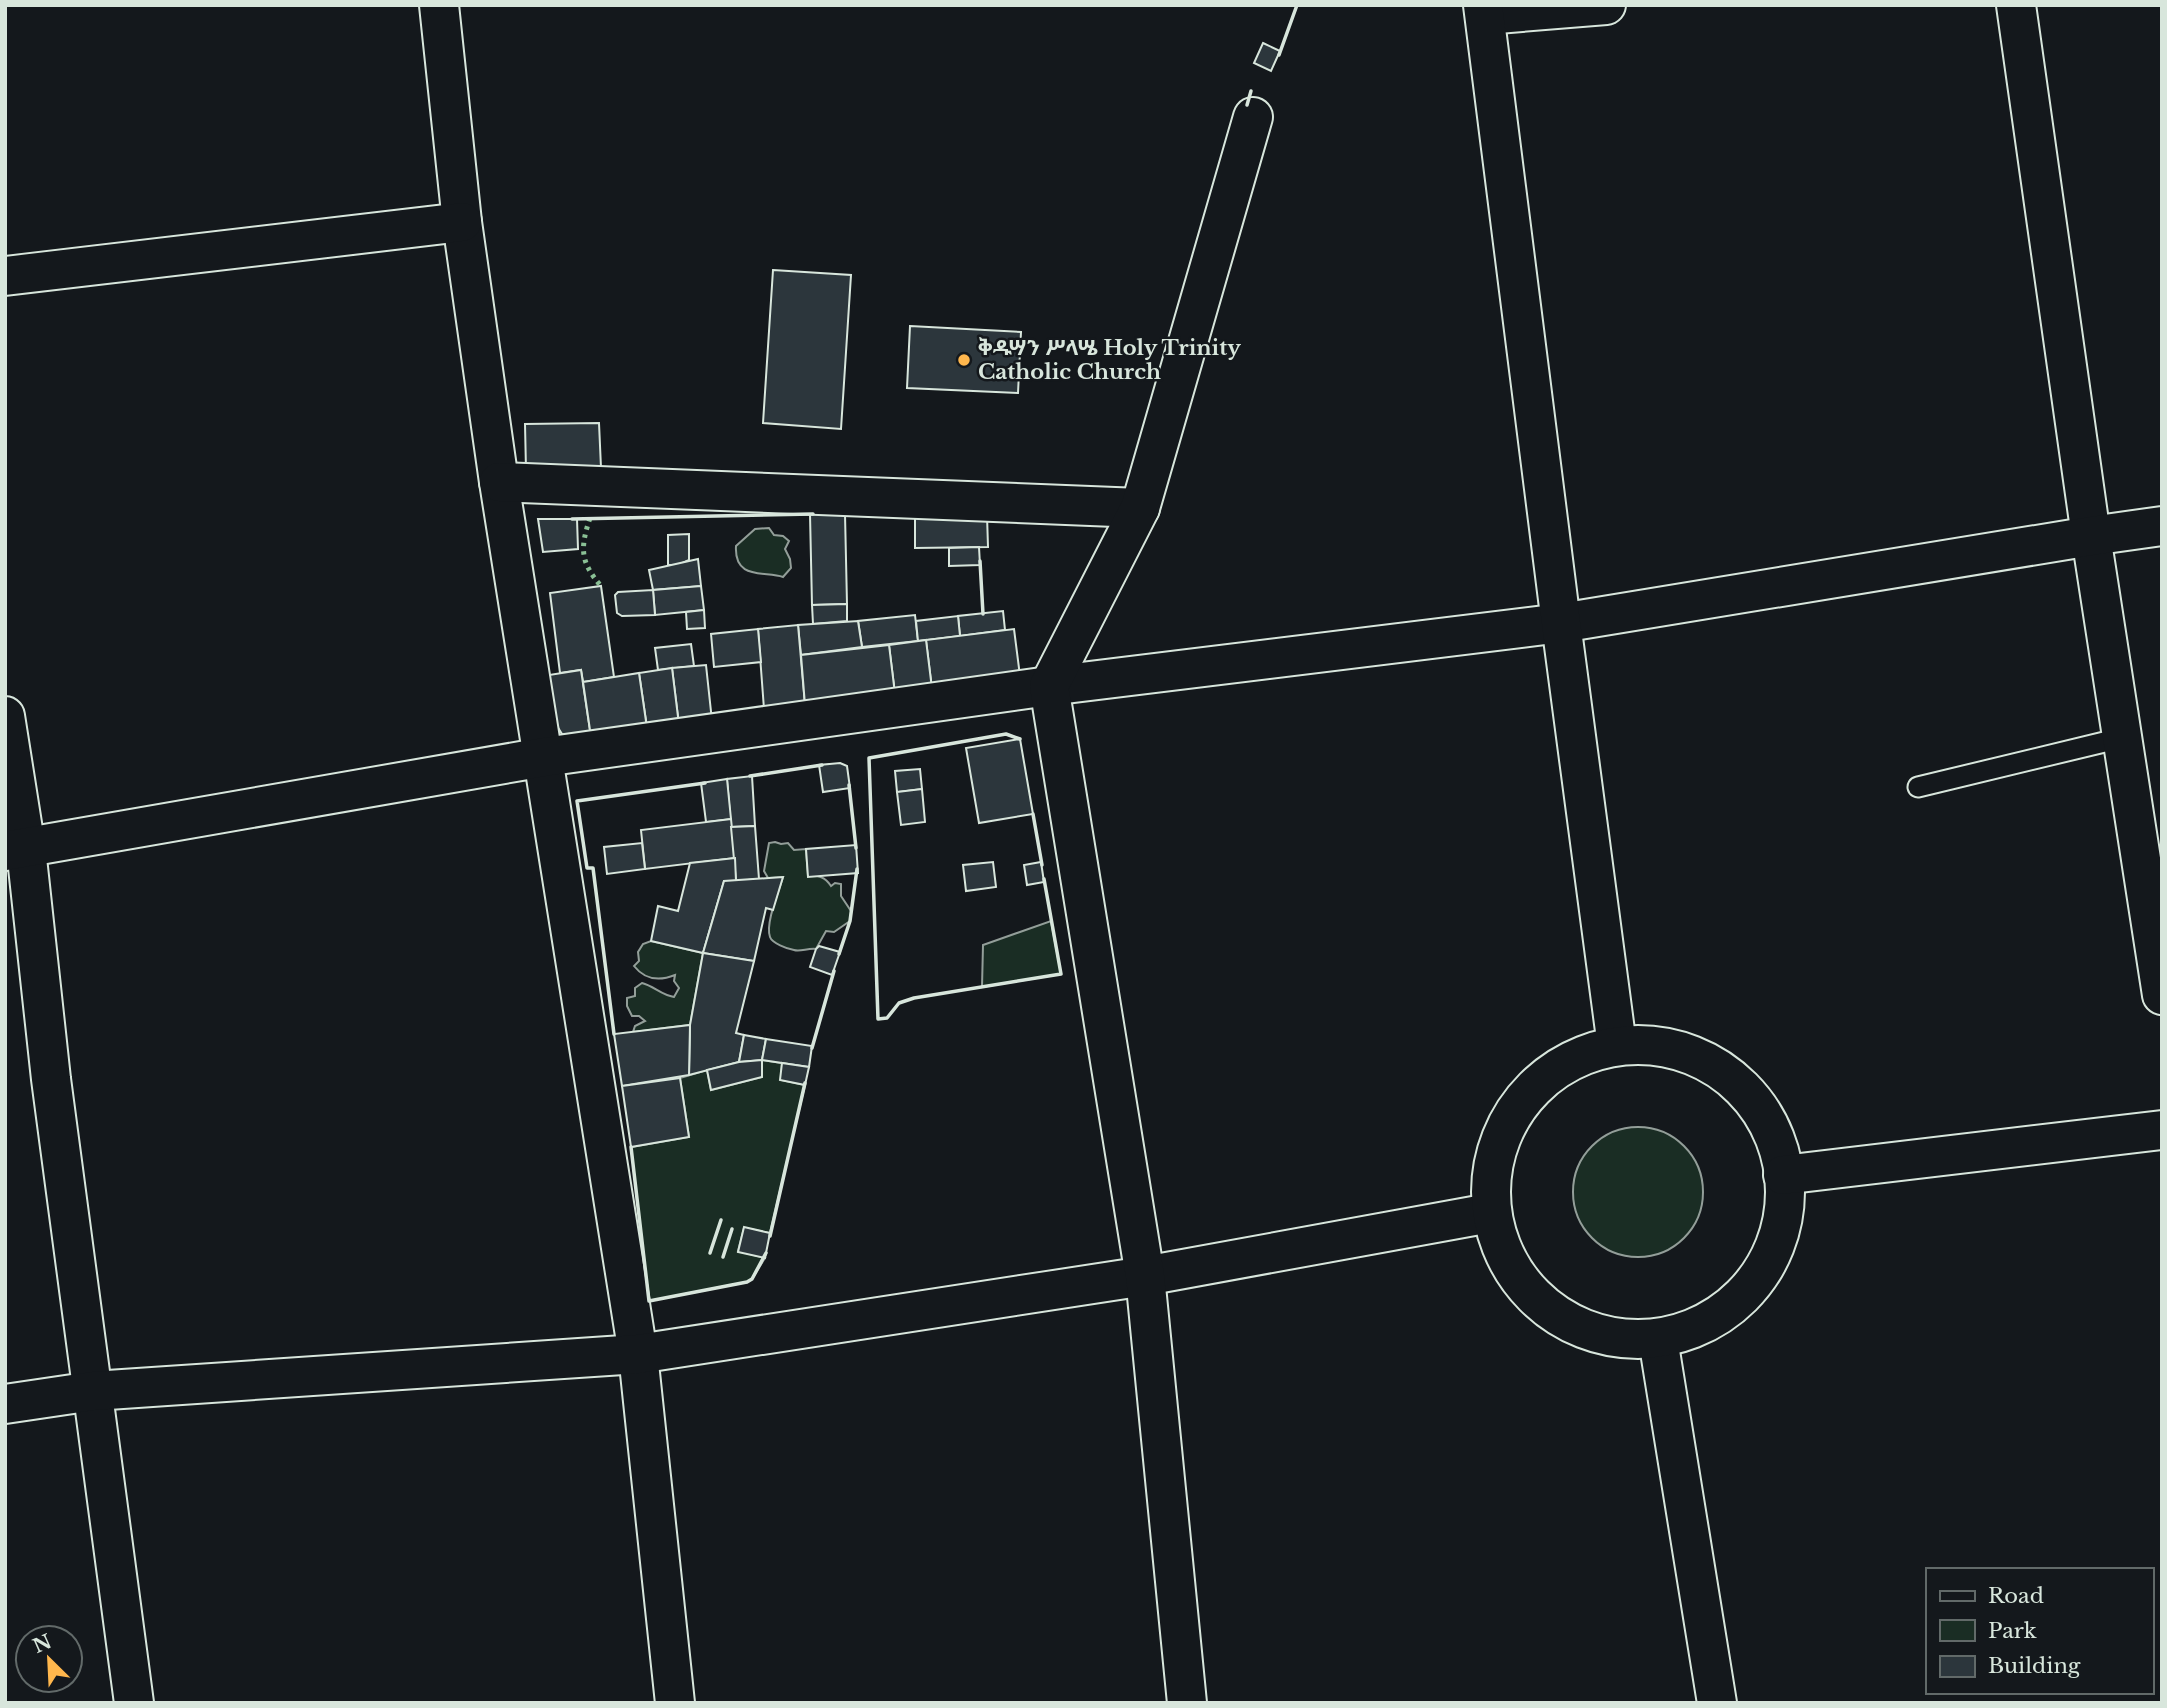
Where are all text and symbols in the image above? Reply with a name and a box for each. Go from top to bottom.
place label: ቅዱሣን ሥላሤ Holy Trinity Catholic Church [978,335,1241,385]
marker: ቅዱሣን ሥላሤ Holy Trinity Catholic Church [956,352,972,368]
legend [1926,1568,2153,1694]
text: Road [1988,1583,2044,1609]
text: Park [1988,1618,2037,1644]
north arrow [14,1624,84,1694]
text: N [29,1630,55,1658]
text: Building [1988,1653,2081,1679]

